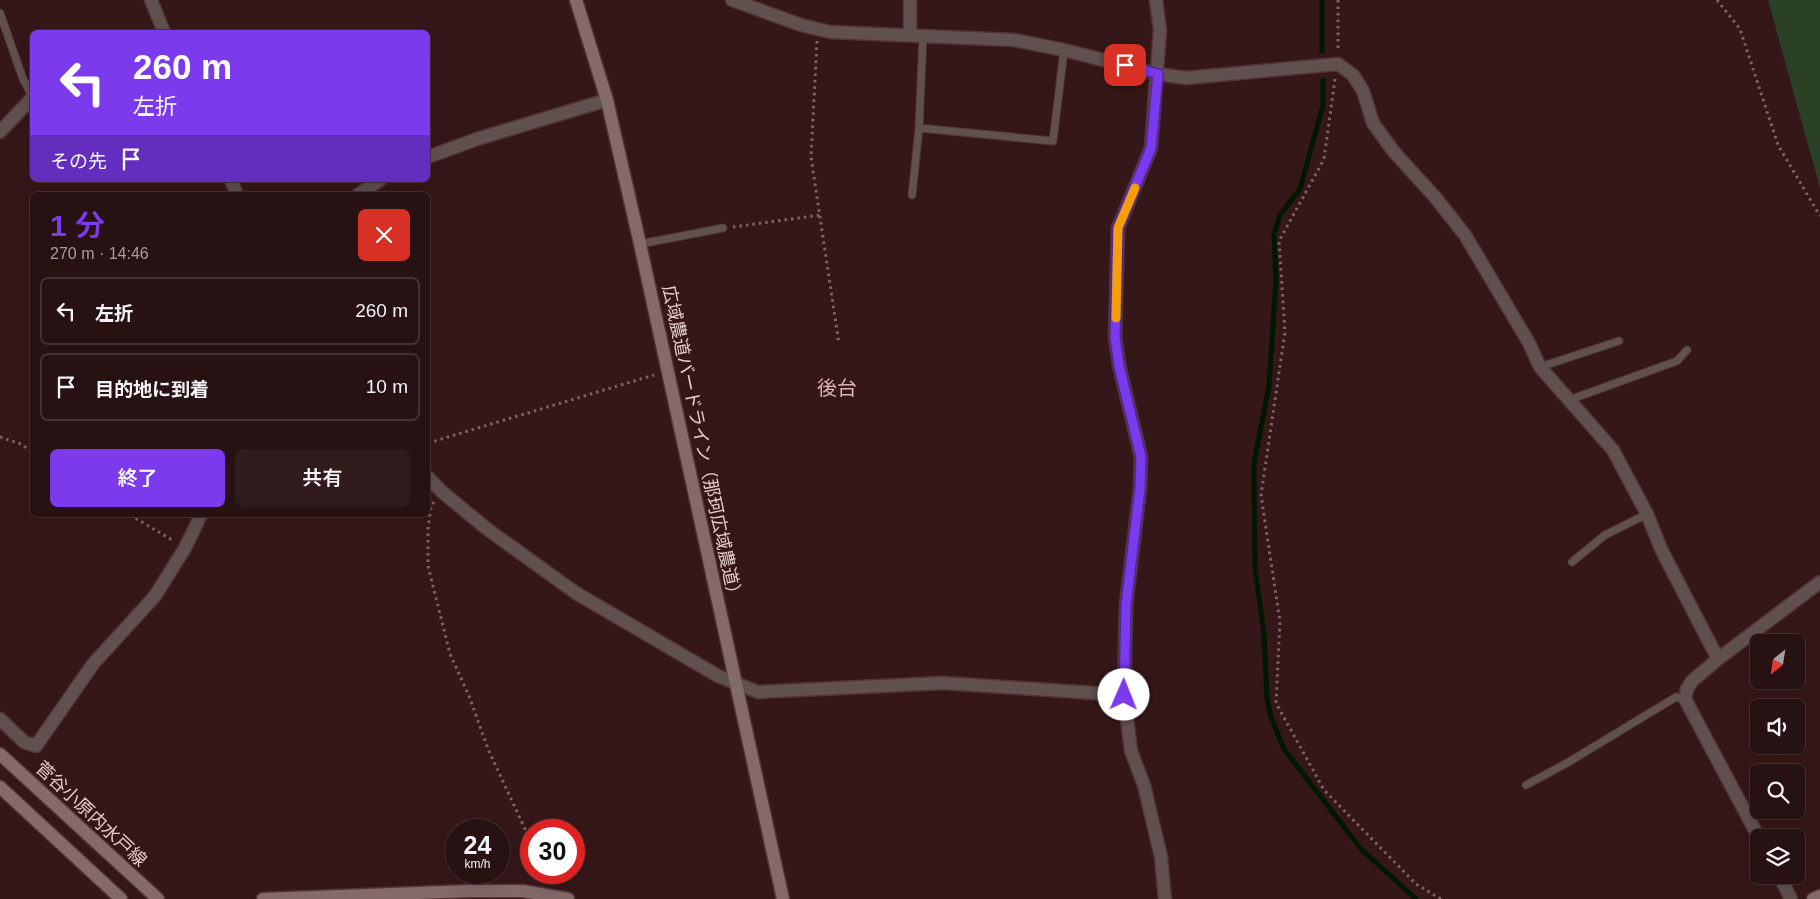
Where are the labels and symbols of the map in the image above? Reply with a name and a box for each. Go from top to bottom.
pin [1104,44,1146,86]
street label: 広域農道バードライン（那珂広域農道） [659,283,745,605]
district label: 後台 [817,377,857,399]
north arrow [1750,634,1805,689]
position arrow [1097,668,1149,720]
street label: 菅谷小原内水戸線 [32,758,150,870]
speed limit sign: 30 [520,819,585,884]

